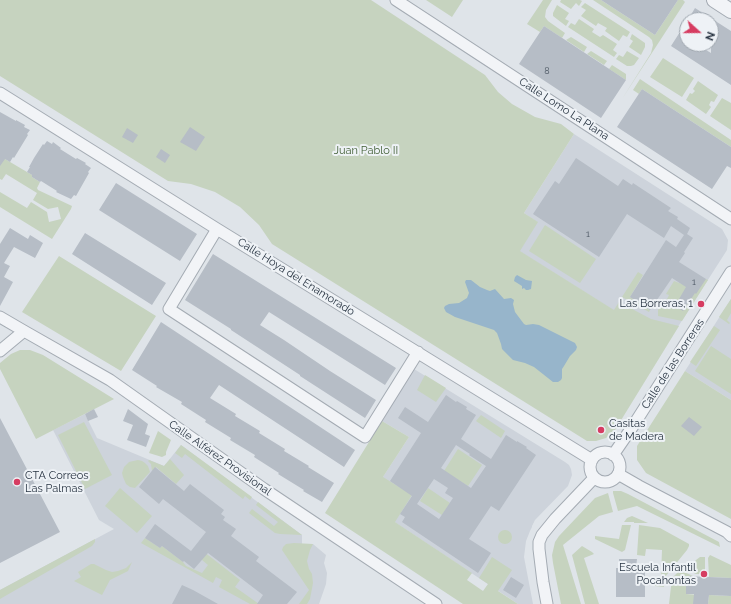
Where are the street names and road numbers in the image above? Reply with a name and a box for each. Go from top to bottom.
street label: Calle Lomo La Plana [517,75,611,143]
street label: Calle Hoya del Enamorado [235,235,357,319]
street label: Calle de las Borreras [639,316,707,412]
street label: Calle Alférez Provisional [166,418,274,498]

